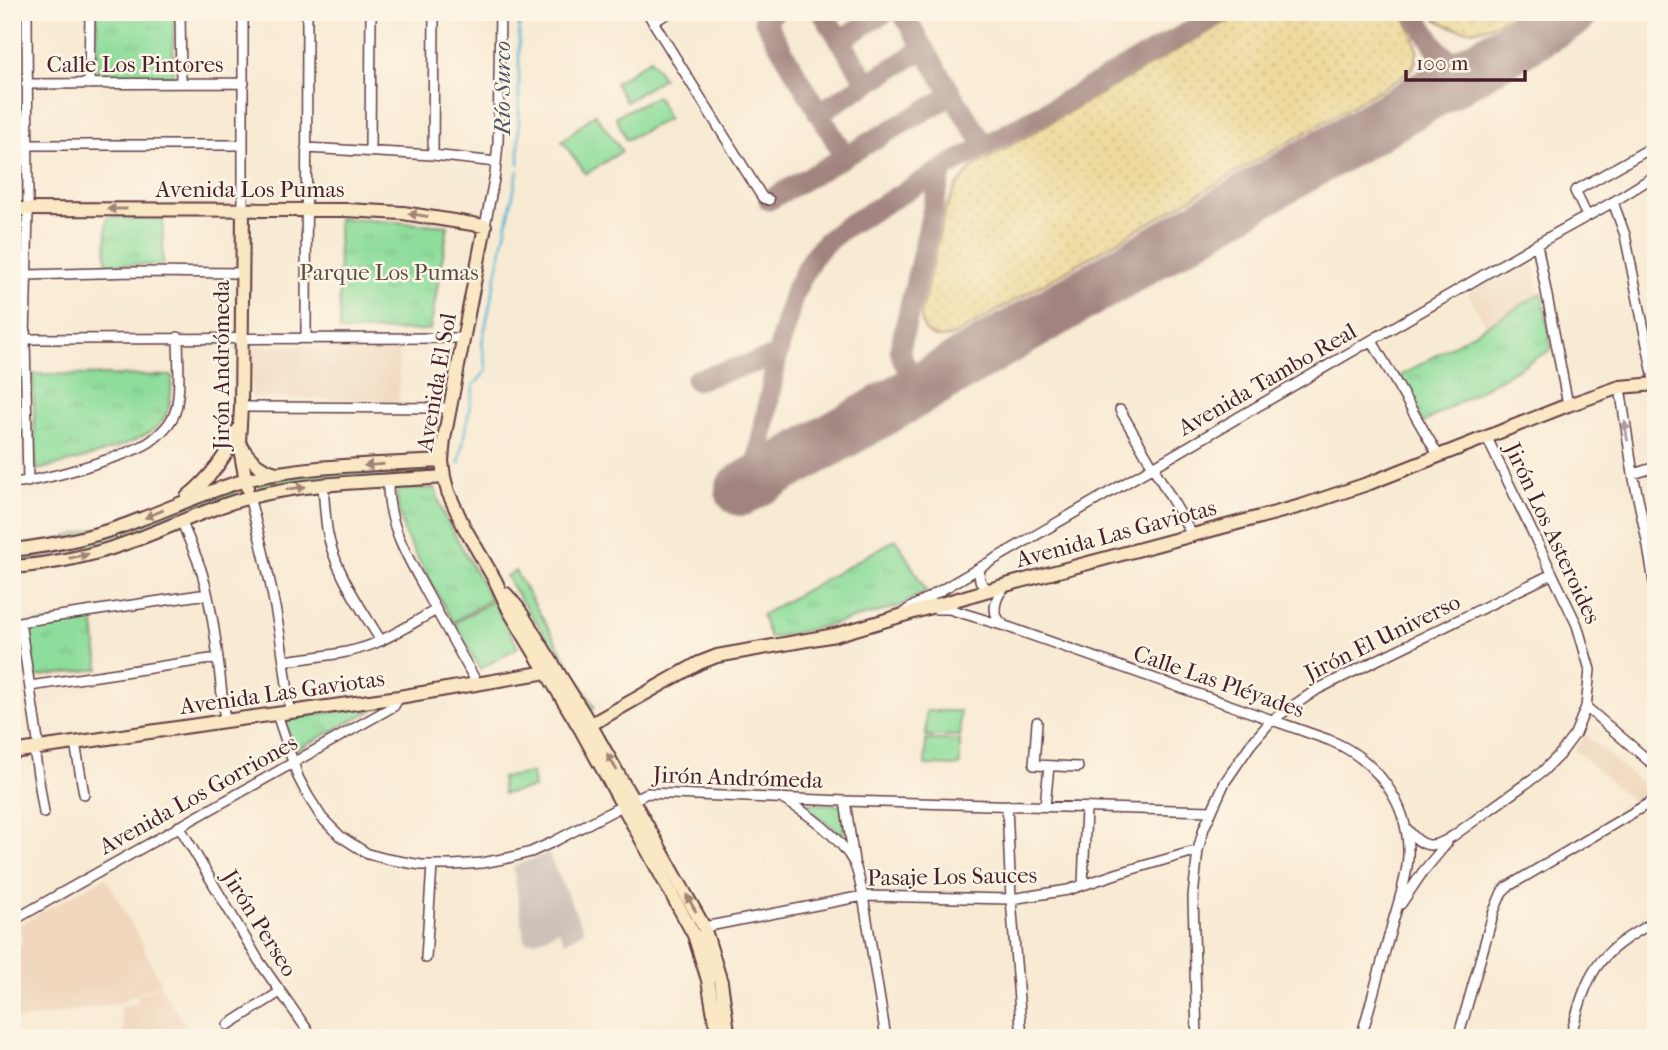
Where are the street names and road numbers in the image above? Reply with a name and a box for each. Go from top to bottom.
street label: Calle Los Pintores [46,51,224,78]
street label: Avenida Los Pumas [154,176,345,203]
street label: Jirón Andrómeda [208,280,235,452]
street label: Avenida El Sol [411,310,462,454]
street label: Avenida Tambo Real [1172,317,1362,442]
street label: Jirón Los Asteroides [1498,437,1606,628]
street label: Avenida Las Gaviotas [1012,494,1219,574]
street label: Jirón El Universo [1298,588,1465,688]
street label: Calle Las Pléyades [1130,640,1308,723]
street label: Avenida Las Gaviotas [177,665,386,720]
street label: Avenida Los Gorriones [93,729,302,861]
street label: Jirón Andrómeda [651,761,824,794]
street label: Pasaje Los Sauces [867,862,1037,891]
street label: Jirón Perseo [215,863,303,982]

